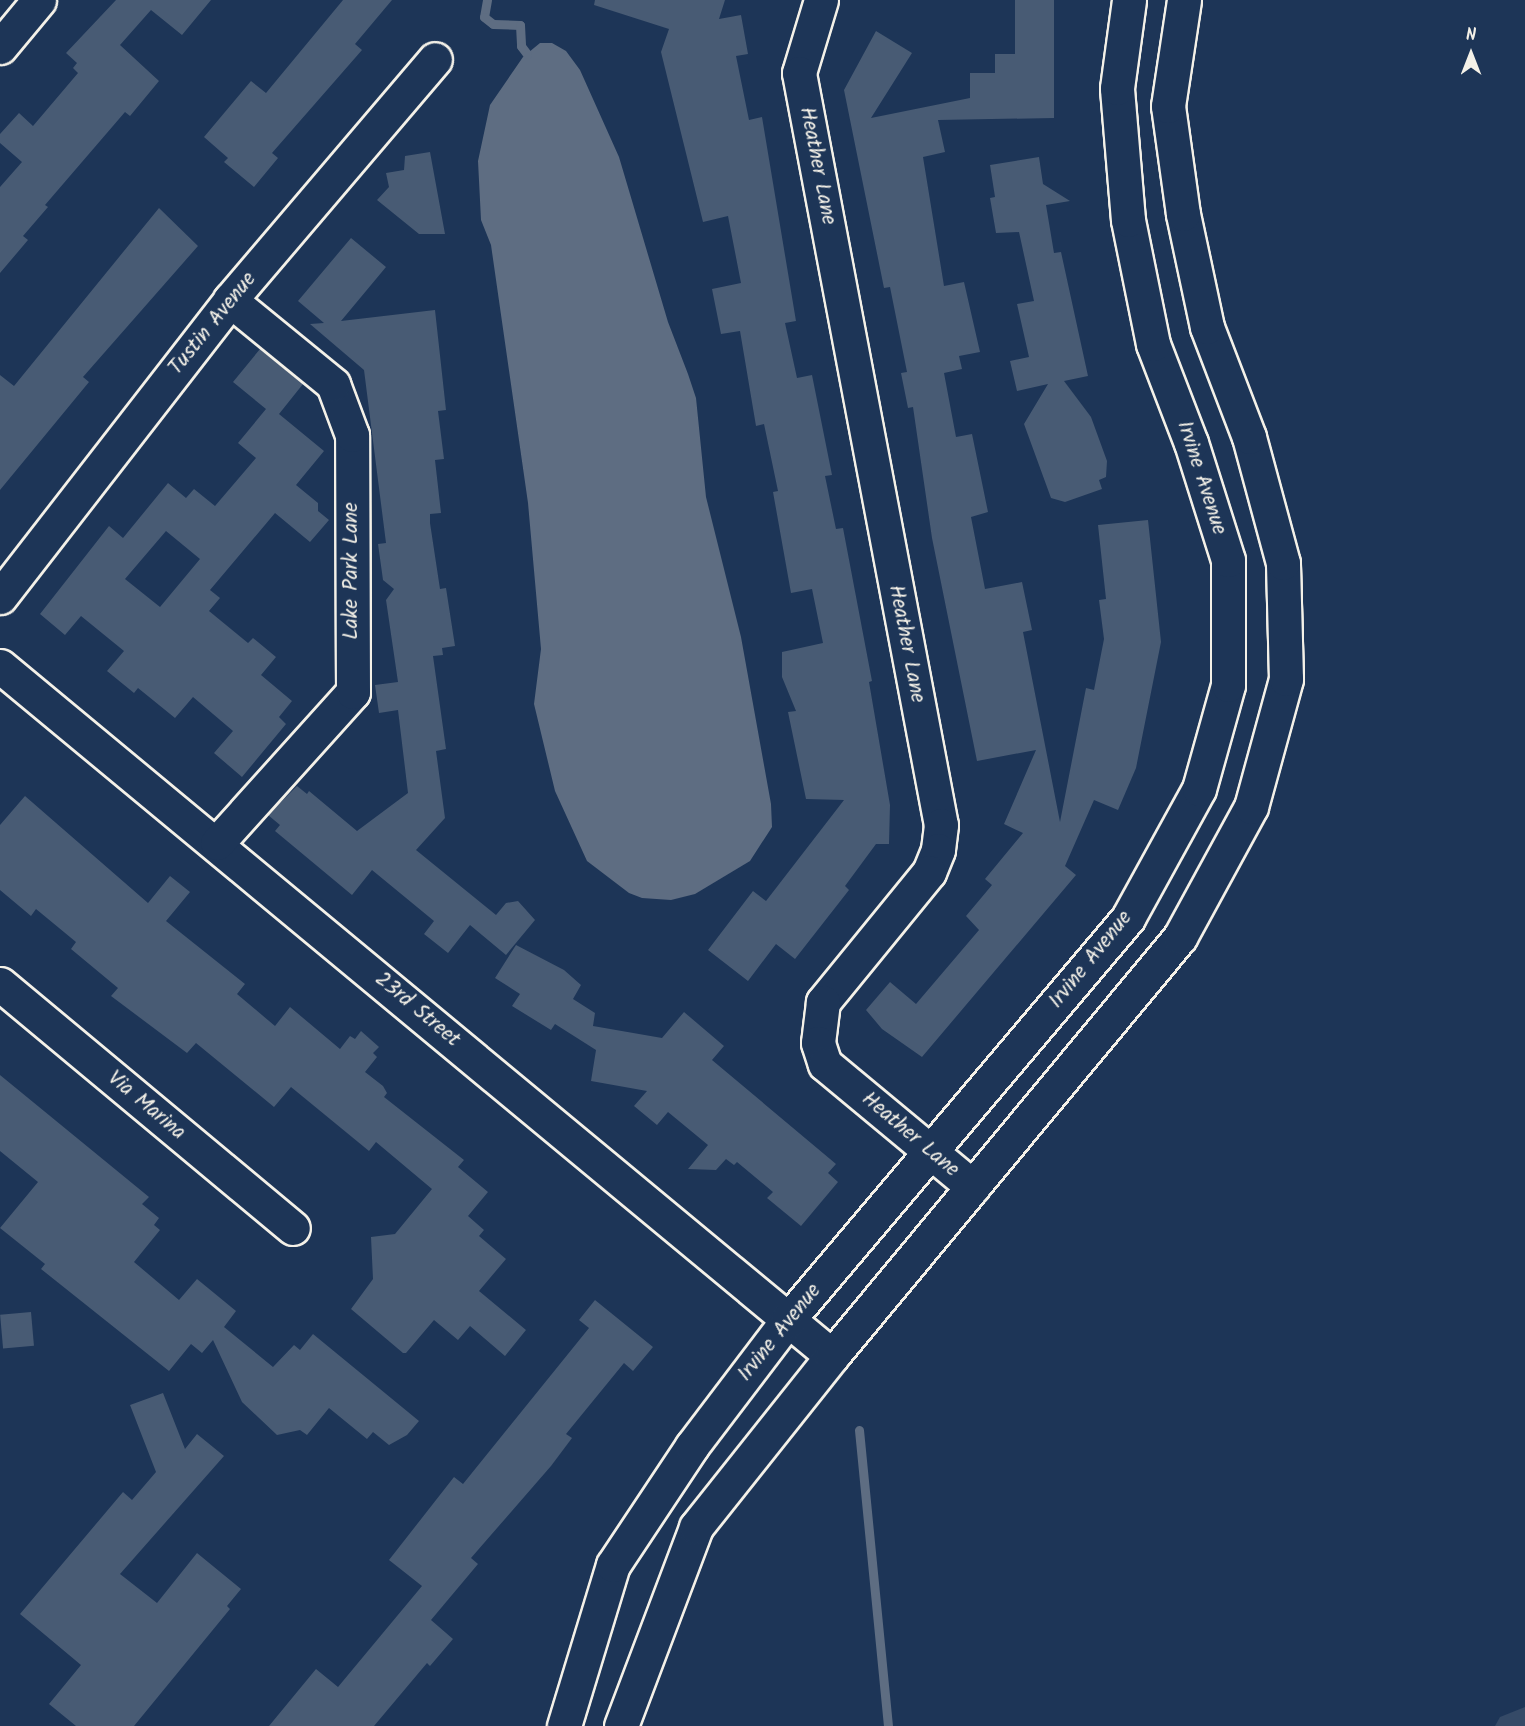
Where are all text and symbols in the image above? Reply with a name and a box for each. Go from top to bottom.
text: N [1466,23,1476,48]
north arrow [1441,24,1501,84]
street label: Heather Lane [793,105,841,227]
street label: Tustin Avenue [164,268,262,380]
street label: Irvine Avenue [1171,418,1231,538]
street label: Lake Park Lane [339,502,365,640]
street label: Heather Lane [882,583,930,705]
street label: Irvine Avenue [1044,906,1138,1014]
street label: 23rd Street [369,967,465,1053]
street label: Via Marina [102,1066,190,1146]
street label: Heather Lane [856,1087,964,1183]
street label: Irvine Avenue [733,1279,827,1387]

